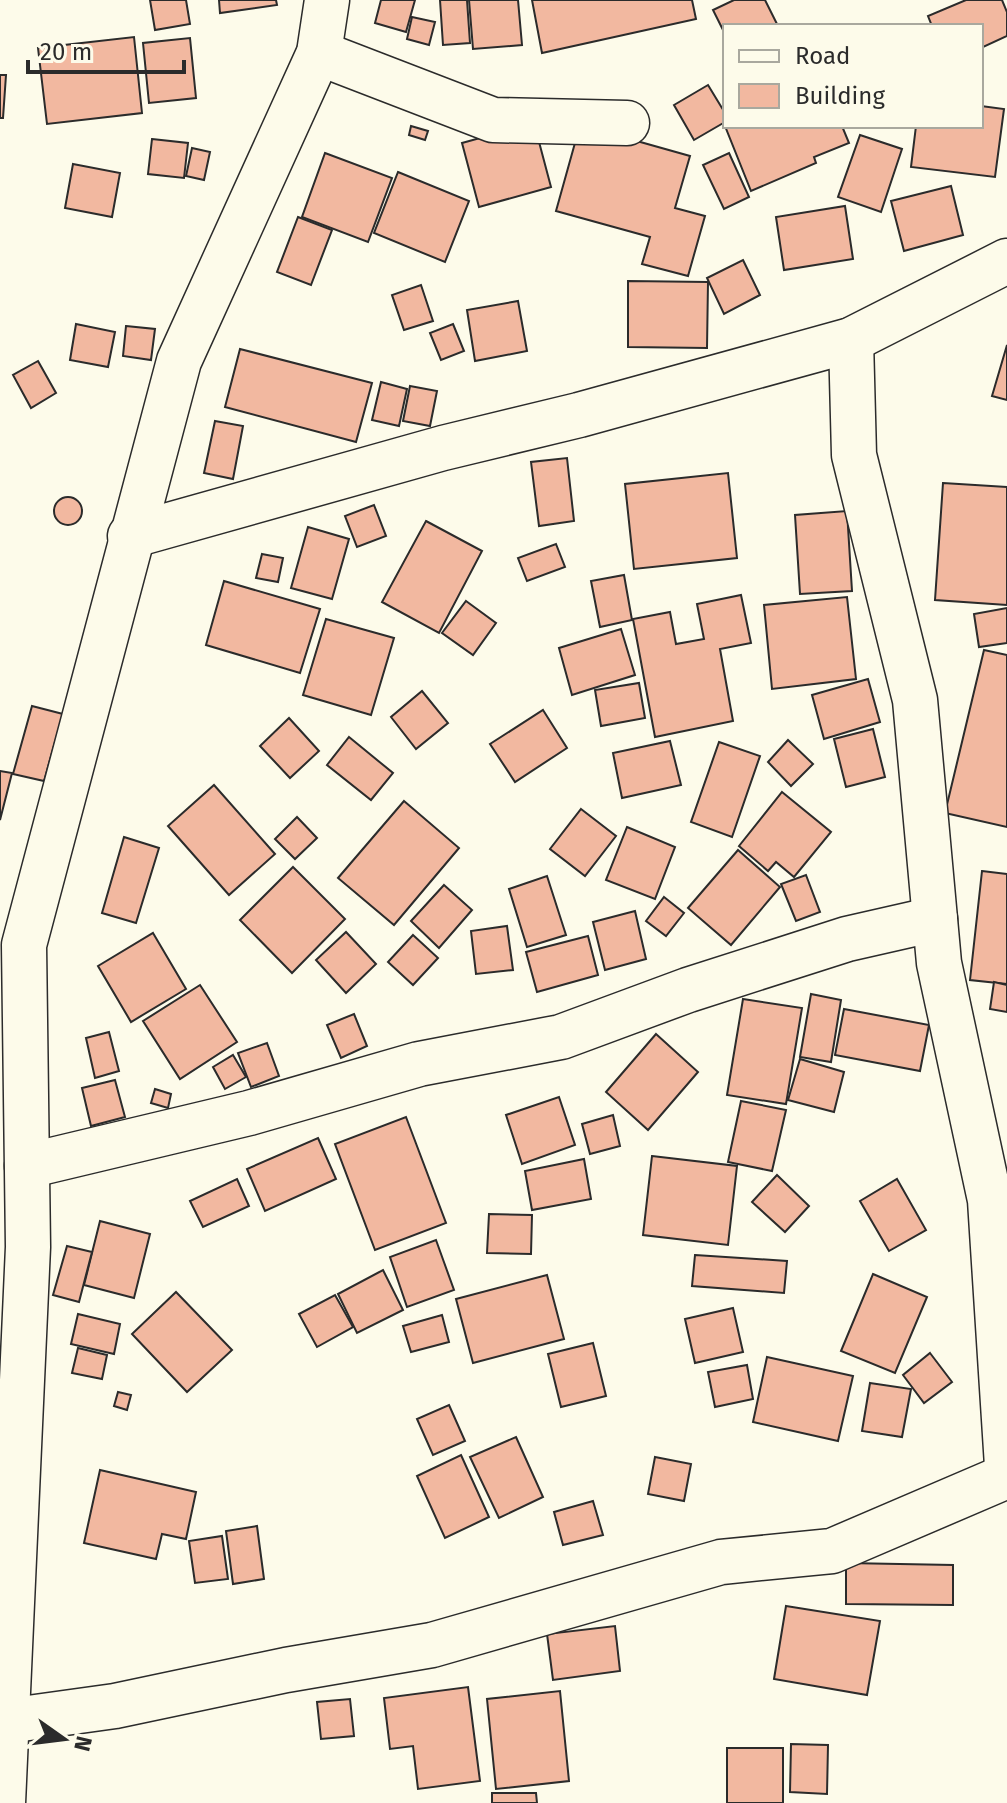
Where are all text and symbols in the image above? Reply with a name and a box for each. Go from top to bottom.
scale bar [28,24,184,74]
legend [723,24,983,128]
text: 20 m [40,38,92,66]
text: Road [795,42,850,70]
text: Building [795,82,885,110]
north arrow [24,1699,104,1779]
text: N [68,1733,98,1754]

